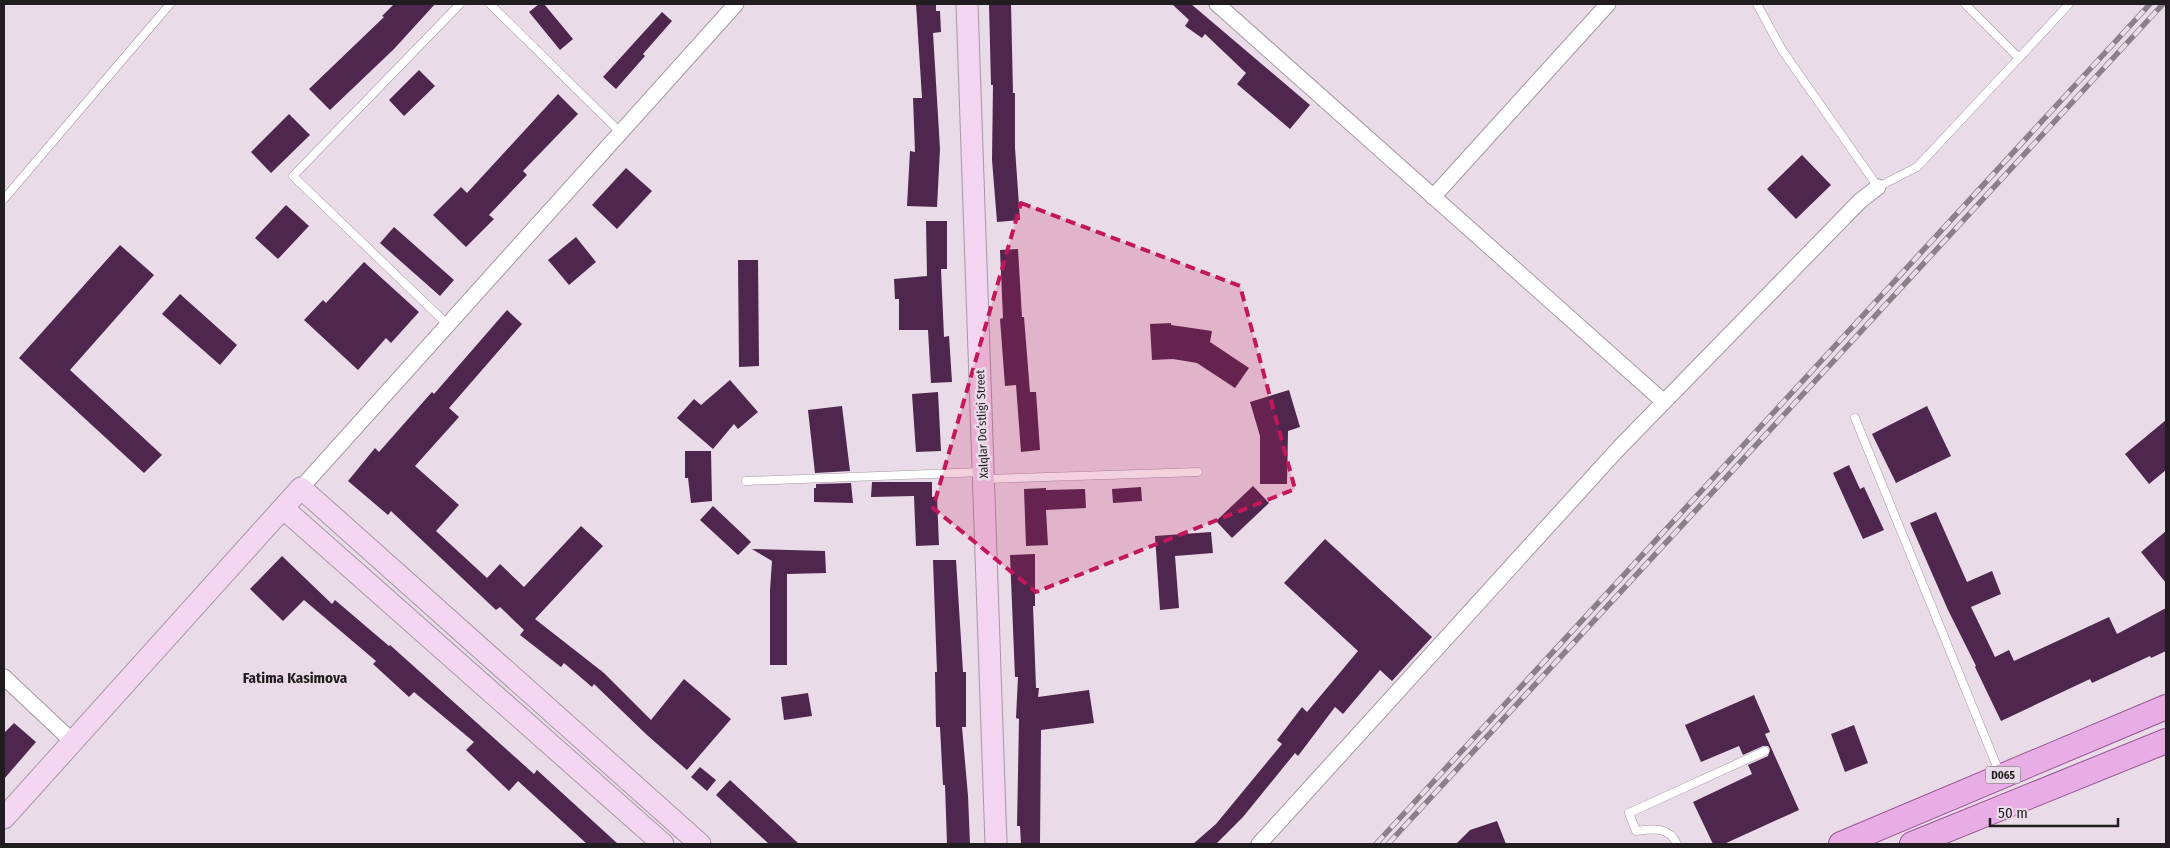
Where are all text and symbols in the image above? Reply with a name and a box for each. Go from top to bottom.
street label: Xalqlar Doʻstligi Street [972,369,991,479]
district label: Fatima Kasimova [243,669,348,687]
road number: D065 [1986,766,2020,784]
scale bar [1990,796,2118,828]
text: 50 m [1998,804,2028,822]

